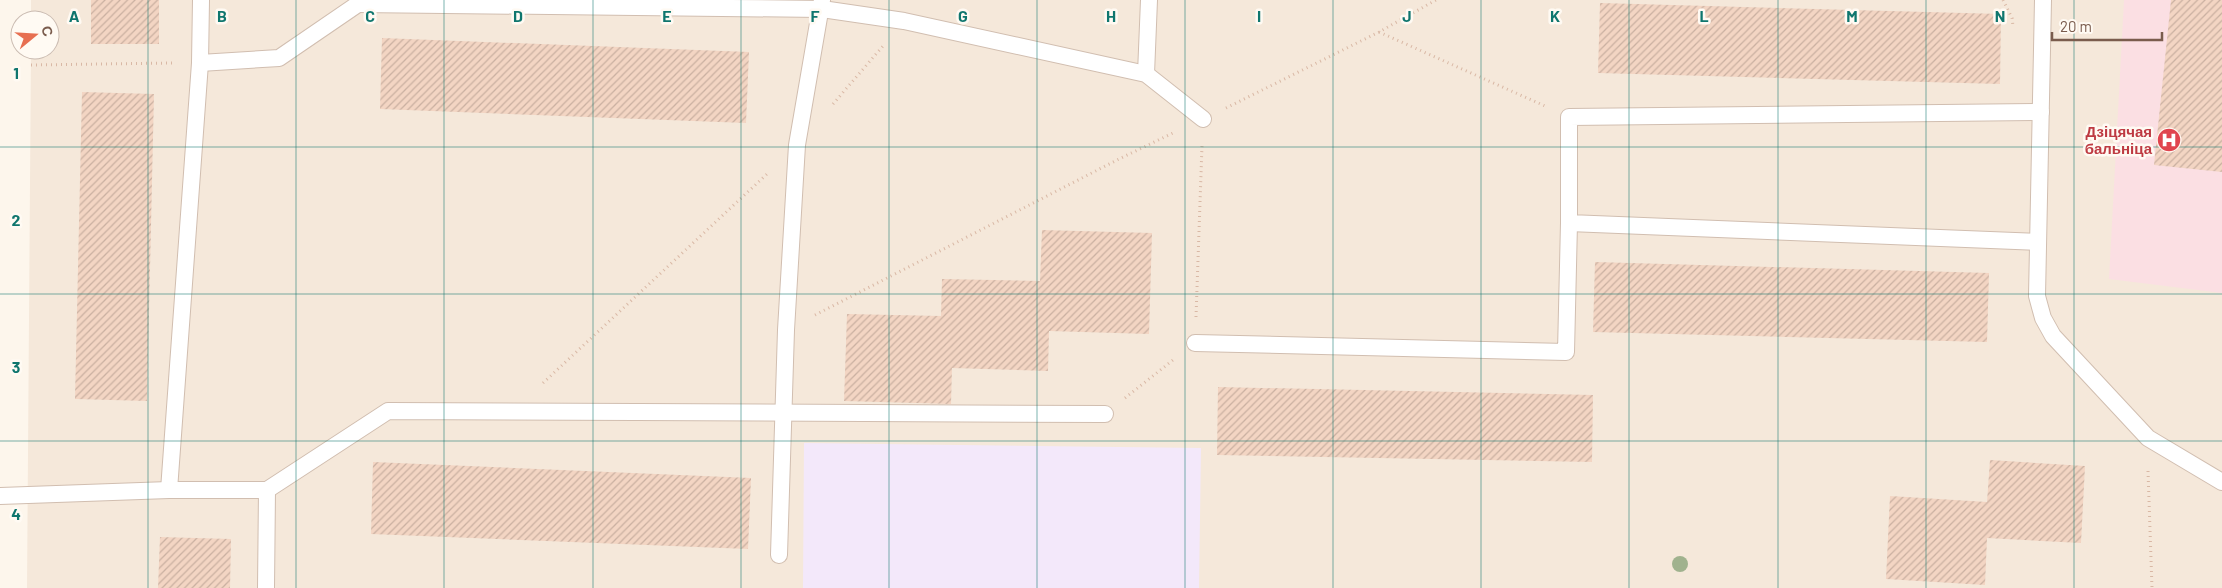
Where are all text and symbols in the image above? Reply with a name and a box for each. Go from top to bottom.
text: A [69,6,80,25]
text: B [217,6,227,25]
text: C [365,6,375,25]
text: D [513,6,523,25]
text: E [662,6,672,25]
text: F [811,6,820,25]
text: G [958,6,968,25]
text: H [1106,6,1116,25]
text: I [1257,6,1261,25]
text: J [1402,6,1412,25]
text: K [1550,6,1560,25]
text: L [1699,6,1709,25]
text: M [1846,6,1858,25]
text: N [1995,6,2005,25]
north arrow [10,10,60,60]
scale bar [2052,10,2162,42]
text: 20 m [2060,17,2092,35]
text: С [38,23,57,38]
text: 1 [13,63,19,82]
place label: Дзіцячая бальніца [2085,122,2153,157]
hospital icon: Дзіцячая бальніца [2156,127,2182,153]
text: 2 [12,210,21,229]
text: 3 [12,357,20,376]
text: 4 [11,504,21,523]

